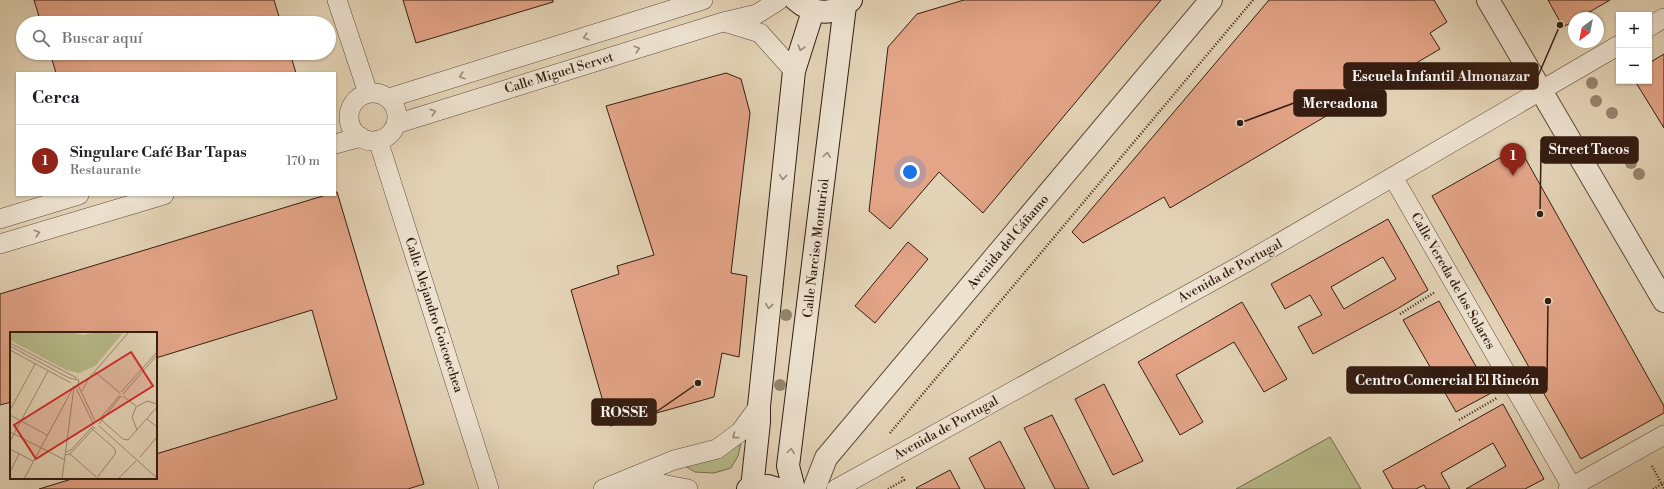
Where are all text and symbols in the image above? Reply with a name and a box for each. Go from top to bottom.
north arrow [1568,12,1604,48]
map controls [1616,12,1652,84]
button: + [1616,12,1652,48]
search box [16,16,336,60]
icon: search [30,27,52,49]
text: Buscar aquí [62,29,143,48]
one-way arrow [583,32,590,41]
one-way arrow [634,45,641,54]
one-way arrow [797,45,806,52]
button: − [1616,48,1652,84]
street label: Calle Miguel Servet [503,49,616,97]
callout: Escuela Infantil Almonazar [1344,63,1538,89]
text: Escuela Infantil Almonazar [1352,68,1530,86]
one-way arrow [459,71,466,80]
text: Cerca [32,87,80,109]
callout: Mercadona [1294,90,1386,116]
text: Mercadona [1302,95,1378,113]
one-way arrow [429,108,436,117]
callout: Street Tacos [1541,137,1638,163]
text: Street Tacos [1549,141,1629,159]
text: Singulare Café Bar Tapas [70,143,247,162]
pin: 1 [1500,143,1526,176]
one-way arrow [822,152,831,158]
text: 1 [42,153,48,169]
text: 170 m [286,153,320,169]
text: Restaurante [70,162,141,178]
your location [900,162,920,182]
one-way arrow [779,174,788,180]
street label: Calle Narciso Monturiol [800,177,833,319]
street label: Avenida del Cáñamo [963,191,1052,293]
street label: Calle Vereda de los Solares [1407,210,1499,352]
one-way arrow [34,229,41,238]
street label: Calle Alejandro Goicoechea [401,235,467,395]
street label: Avenida de Portugal [1174,236,1285,307]
one-way arrow [765,303,774,309]
inset map [10,332,157,479]
callout: Centro Comercial El Rincón [1347,367,1547,393]
text: Centro Comercial El Rincón [1355,372,1540,390]
street label: Avenida de Portugal [890,393,1001,464]
callout: ROSSE [592,399,656,425]
text: ROSSE [600,404,648,422]
one-way arrow [732,431,739,438]
one-way arrow [786,448,795,454]

